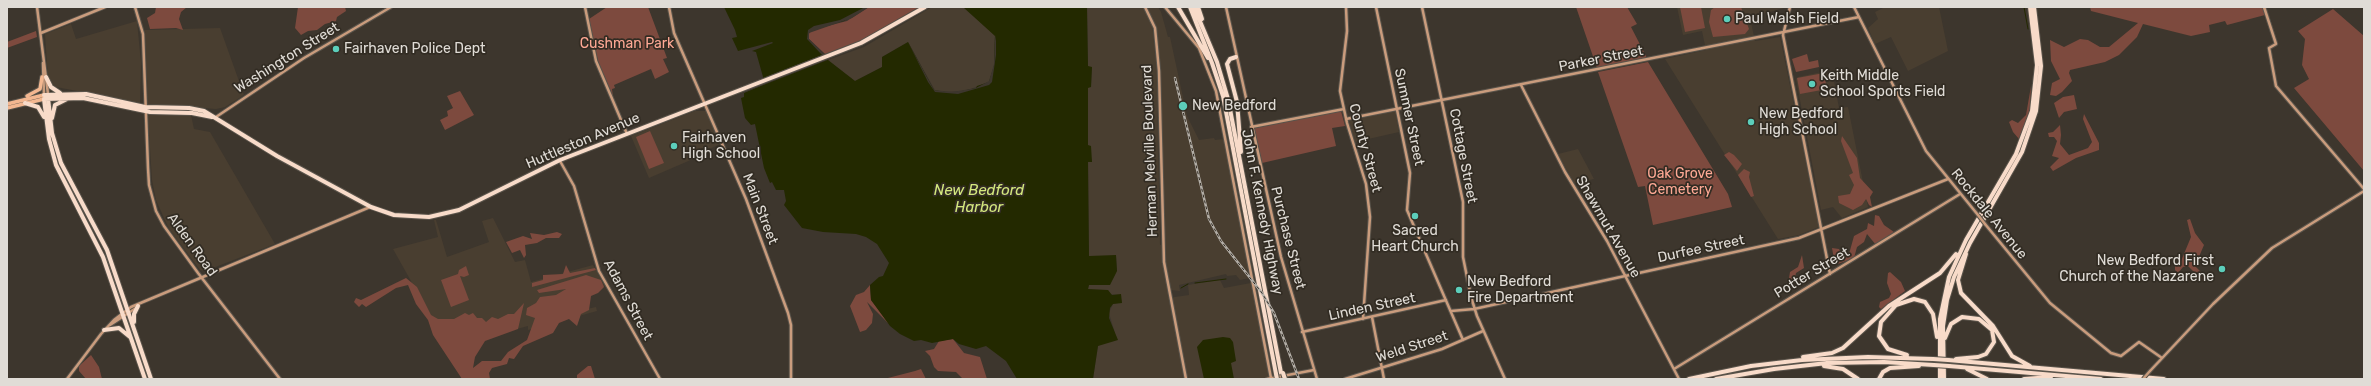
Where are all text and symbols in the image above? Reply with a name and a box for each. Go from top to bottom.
place label: Paul Walsh Field [1735,11,1839,27]
marker: Paul Walsh Field [1722,14,1732,24]
street label: Washington Street [231,19,343,97]
park label: Cushman Park [580,36,674,52]
place label: Fairhaven Police Dept [344,41,486,57]
street label: Parker Street [1557,43,1645,75]
marker: Fairhaven Police Dept [331,44,341,54]
street label: Herman Melville Boulevard [1139,65,1161,237]
street label: Summer Street [1390,67,1428,167]
place label: Keith Middle School Sports Field [1820,68,1945,100]
marker: Keith Middle School Sports Field [1807,79,1817,89]
place label: New Bedford [1192,98,1276,114]
marker: New Bedford [1177,100,1189,112]
street label: County Street [1345,102,1385,194]
place label: New Bedford High School [1759,106,1843,138]
street label: Cottage Street [1446,107,1480,205]
street label: Huttleston Avenue [523,109,643,173]
marker: New Bedford High School [1746,117,1756,127]
street label: John F. Kennedy Highway [1238,128,1286,296]
place label: Fairhaven High School [682,130,760,162]
marker: Fairhaven High School [669,141,679,151]
street label: Rockdale Avenue [1947,165,2031,263]
park label: Oak Grove Cemetery [1647,166,1713,198]
street label: Main Street [739,171,781,247]
street label: Shawmut Avenue [1572,173,1644,281]
water label: New Bedford Harbor [934,182,1024,217]
street label: Purchase Street [1267,185,1309,291]
street label: Alden Road [163,210,221,280]
marker: Sacred Heart Church [1410,211,1420,221]
place label: Sacred Heart Church [1371,223,1459,256]
street label: Durfee Street [1656,232,1746,266]
street label: Potter Street [1771,244,1853,302]
place label: New Bedford First Church of the Nazarene [2059,253,2214,286]
street label: Adams Street [600,257,656,343]
marker: New Bedford First Church of the Nazarene [2217,264,2227,274]
place label: New Bedford Fire Department [1467,274,1574,306]
marker: New Bedford Fire Department [1454,285,1464,295]
street label: Linden Street [1327,290,1417,324]
street label: Weld Street [1374,328,1450,366]

